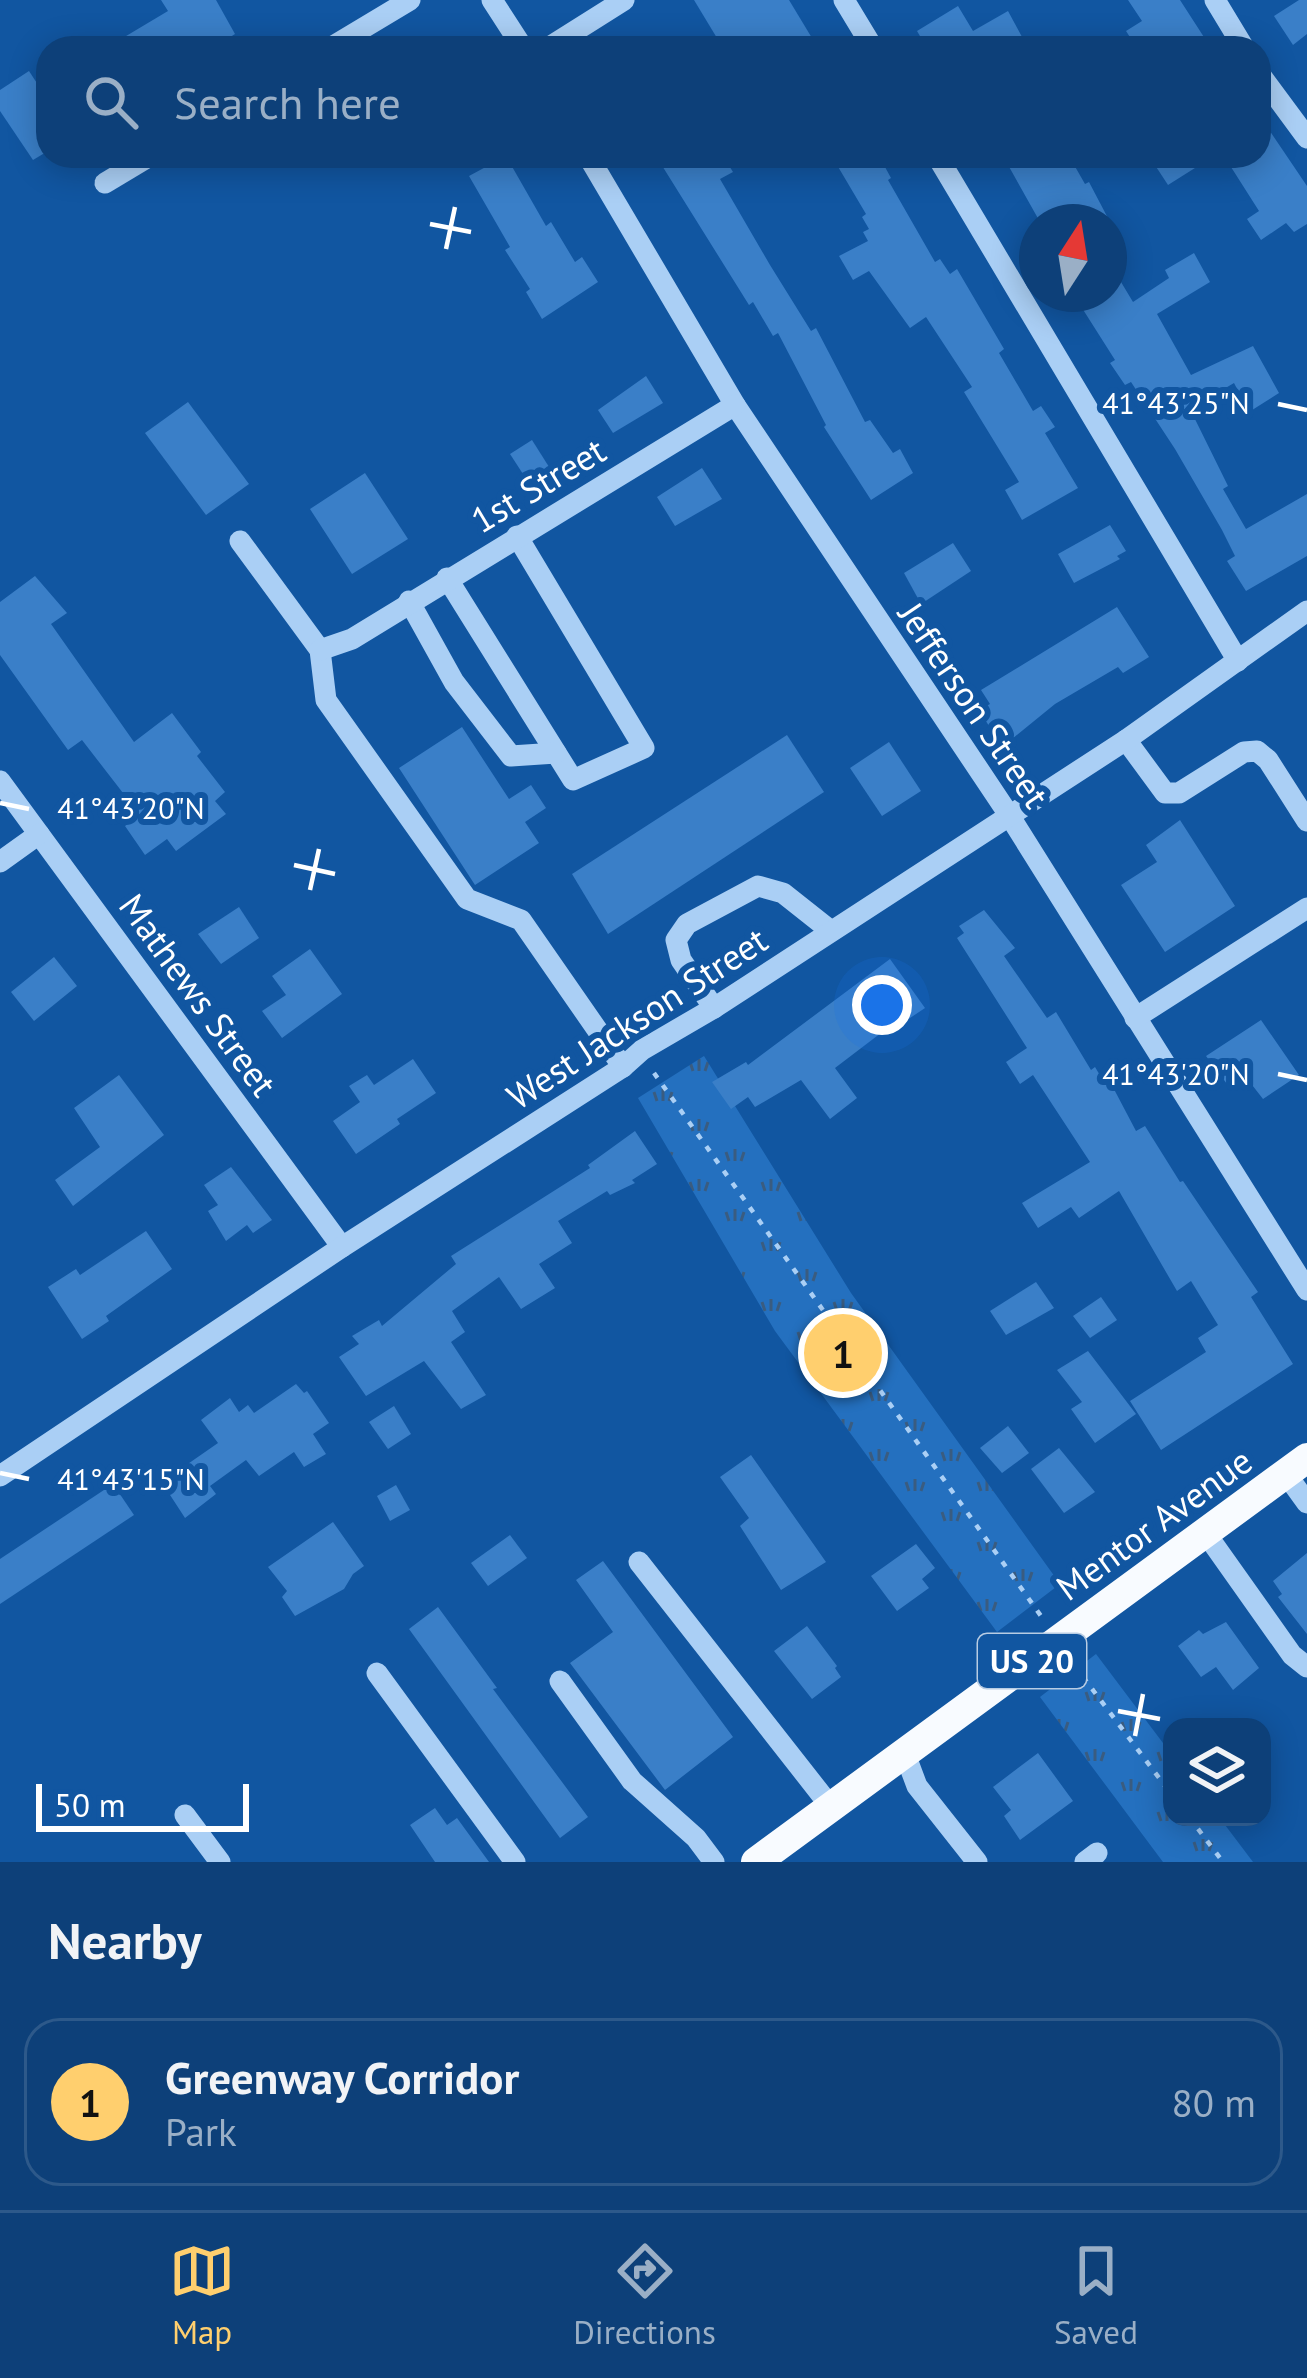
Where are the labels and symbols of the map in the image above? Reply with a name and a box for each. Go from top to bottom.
north arrow [1019,204,1127,312]
text: 41°43'25"N [1102,383,1250,422]
street label: 1st Street [462,426,614,543]
street label: Jefferson Street [887,591,1060,816]
text: 41°43'20"N [57,788,205,827]
street label: Mathews Street [109,884,288,1105]
street label: West Jackson Street [498,916,776,1119]
your location [852,975,912,1035]
text: 41°43'20"N [1102,1054,1250,1093]
pin: 1 [804,1308,882,1398]
street label: Mentor Avenue [1047,1437,1261,1610]
text: 41°43'15"N [57,1459,205,1498]
road number: US 20 [978,1634,1086,1688]
scale bar [36,1778,249,1831]

